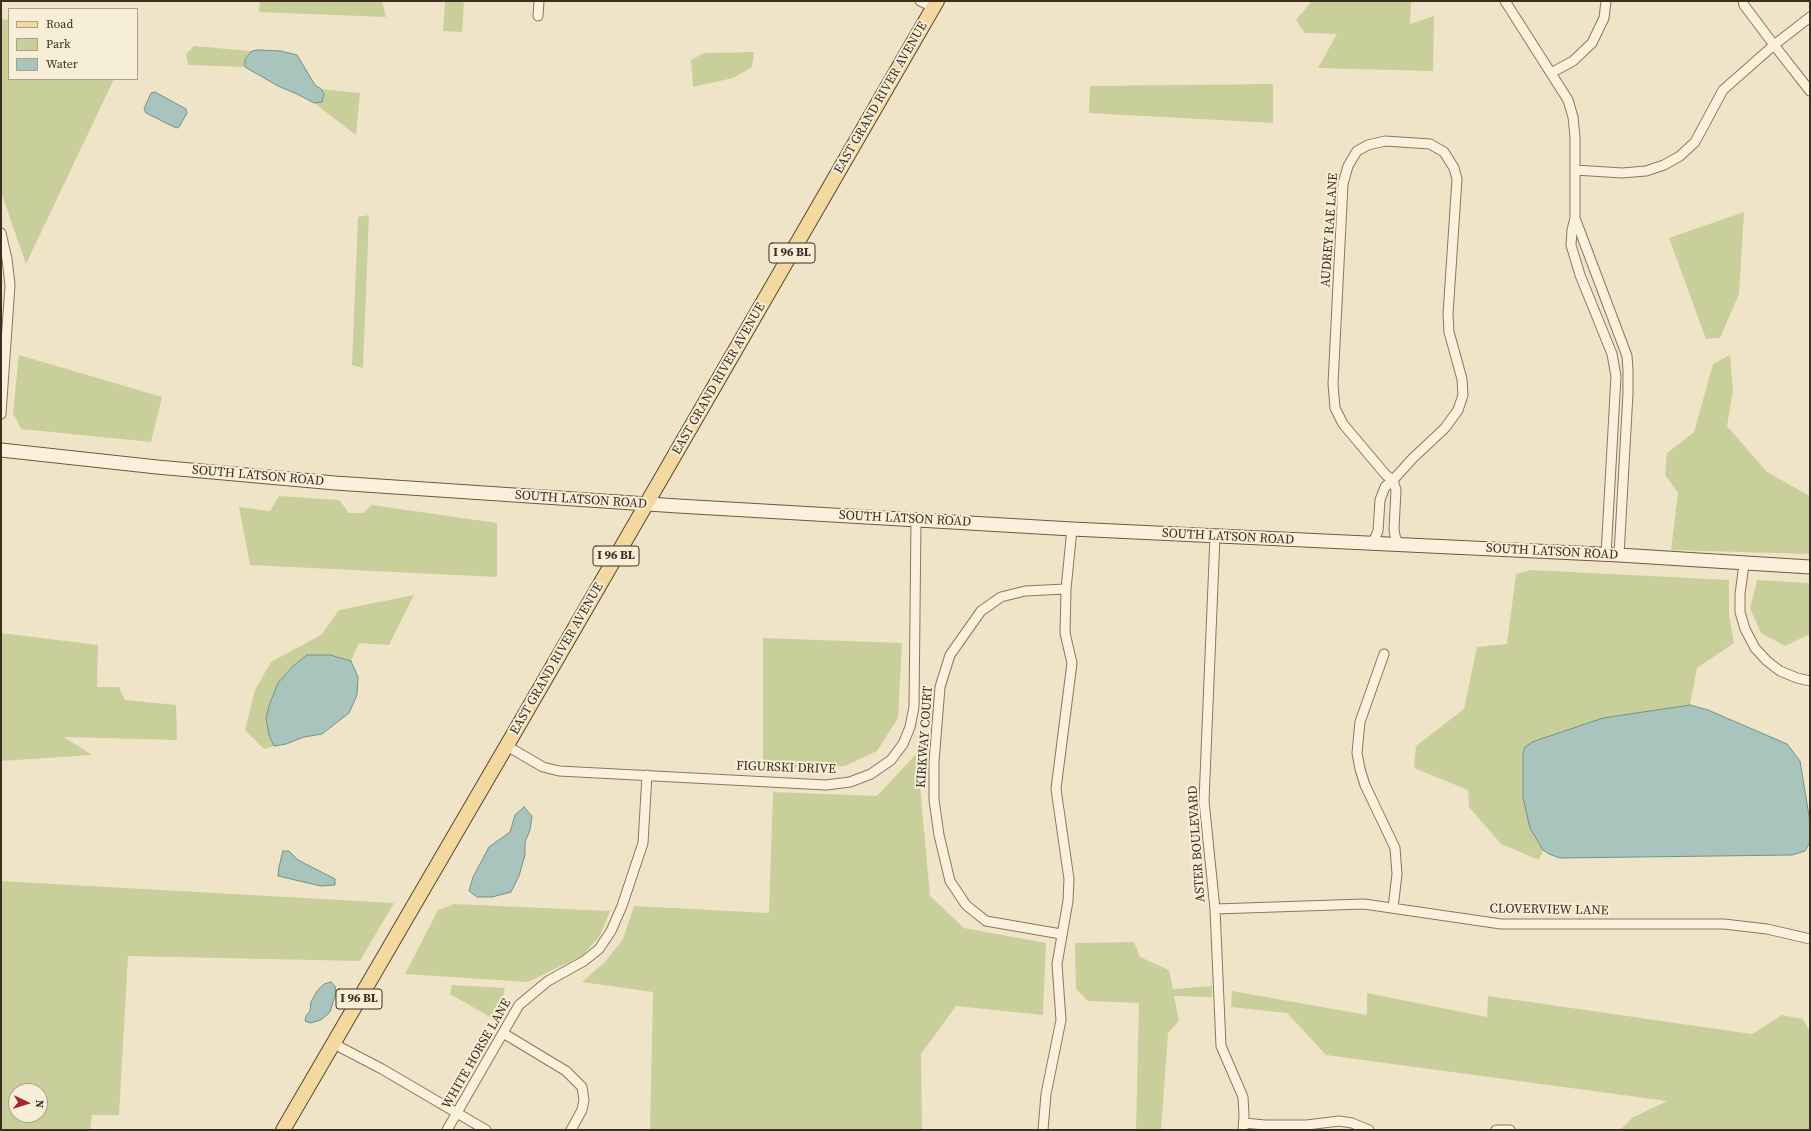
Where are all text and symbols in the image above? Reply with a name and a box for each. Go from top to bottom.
legend [8,8,138,80]
text: Road [46,16,73,32]
street label: EAST GRAND RIVER AVENUE [831,19,931,177]
text: Park [46,36,71,52]
text: Water [46,56,78,72]
street label: AUDREY RAE LANE [1318,172,1342,288]
road number: I 96 BL [769,243,815,263]
street label: EAST GRAND RIVER AVENUE [669,300,769,458]
street label: SOUTH LATSON ROAD [191,462,325,490]
street label: SOUTH LATSON ROAD [514,488,648,512]
street label: SOUTH LATSON ROAD [839,508,971,530]
street label: SOUTH LATSON ROAD [1162,526,1294,548]
street label: SOUTH LATSON ROAD [1486,541,1618,563]
road number: I 96 BL [593,546,639,566]
street label: EAST GRAND RIVER AVENUE [507,580,607,738]
street label: KIRKWAY COURT [914,685,936,789]
street label: FIGURSKI DRIVE [736,758,836,778]
street label: ASTER BOULEVARD [1185,785,1209,903]
street label: CLOVERVIEW LANE [1489,901,1609,919]
road number: I 96 BL [336,989,382,1009]
street label: WHITE HORSE LANE [439,996,515,1112]
north arrow [8,1083,48,1123]
text: N [32,1099,47,1108]

